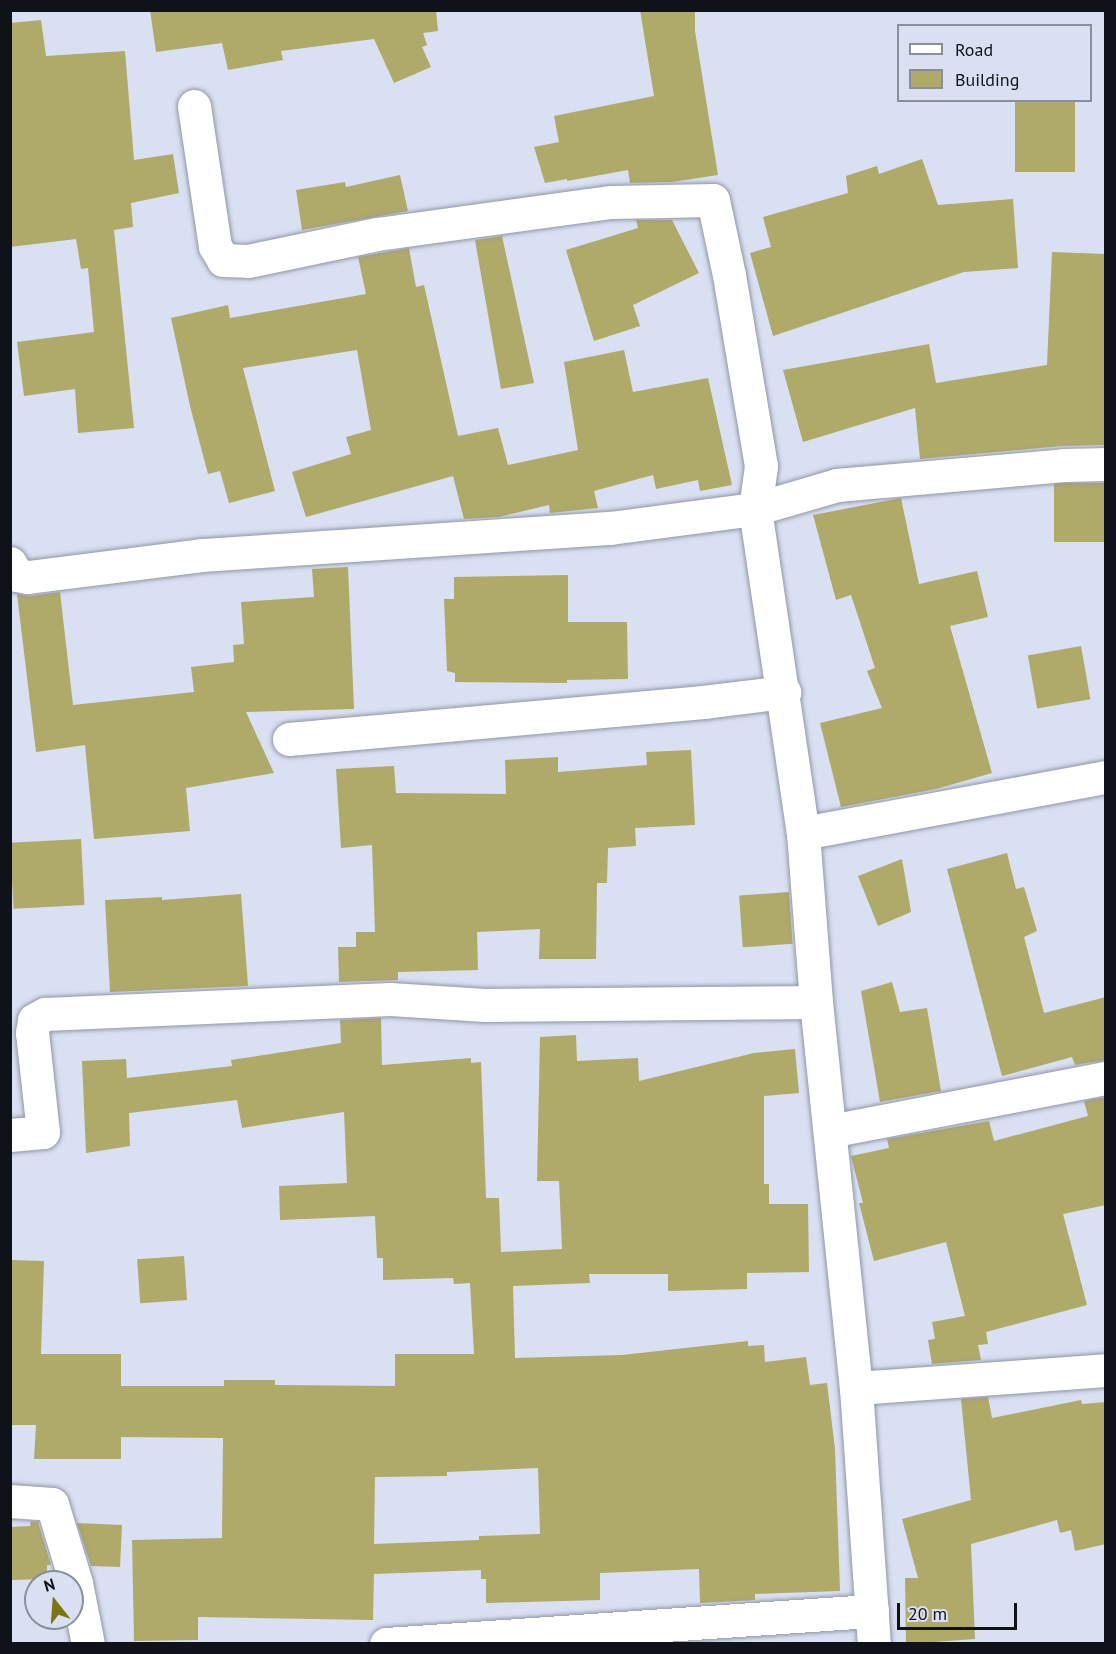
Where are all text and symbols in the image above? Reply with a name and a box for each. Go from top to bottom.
legend [897,24,1092,102]
text: Road [955,38,993,61]
text: Building [955,68,1019,91]
north arrow [24,1570,84,1630]
text: N [41,1574,57,1596]
scale bar [900,1591,1020,1629]
text: 20 m [908,1602,947,1625]

